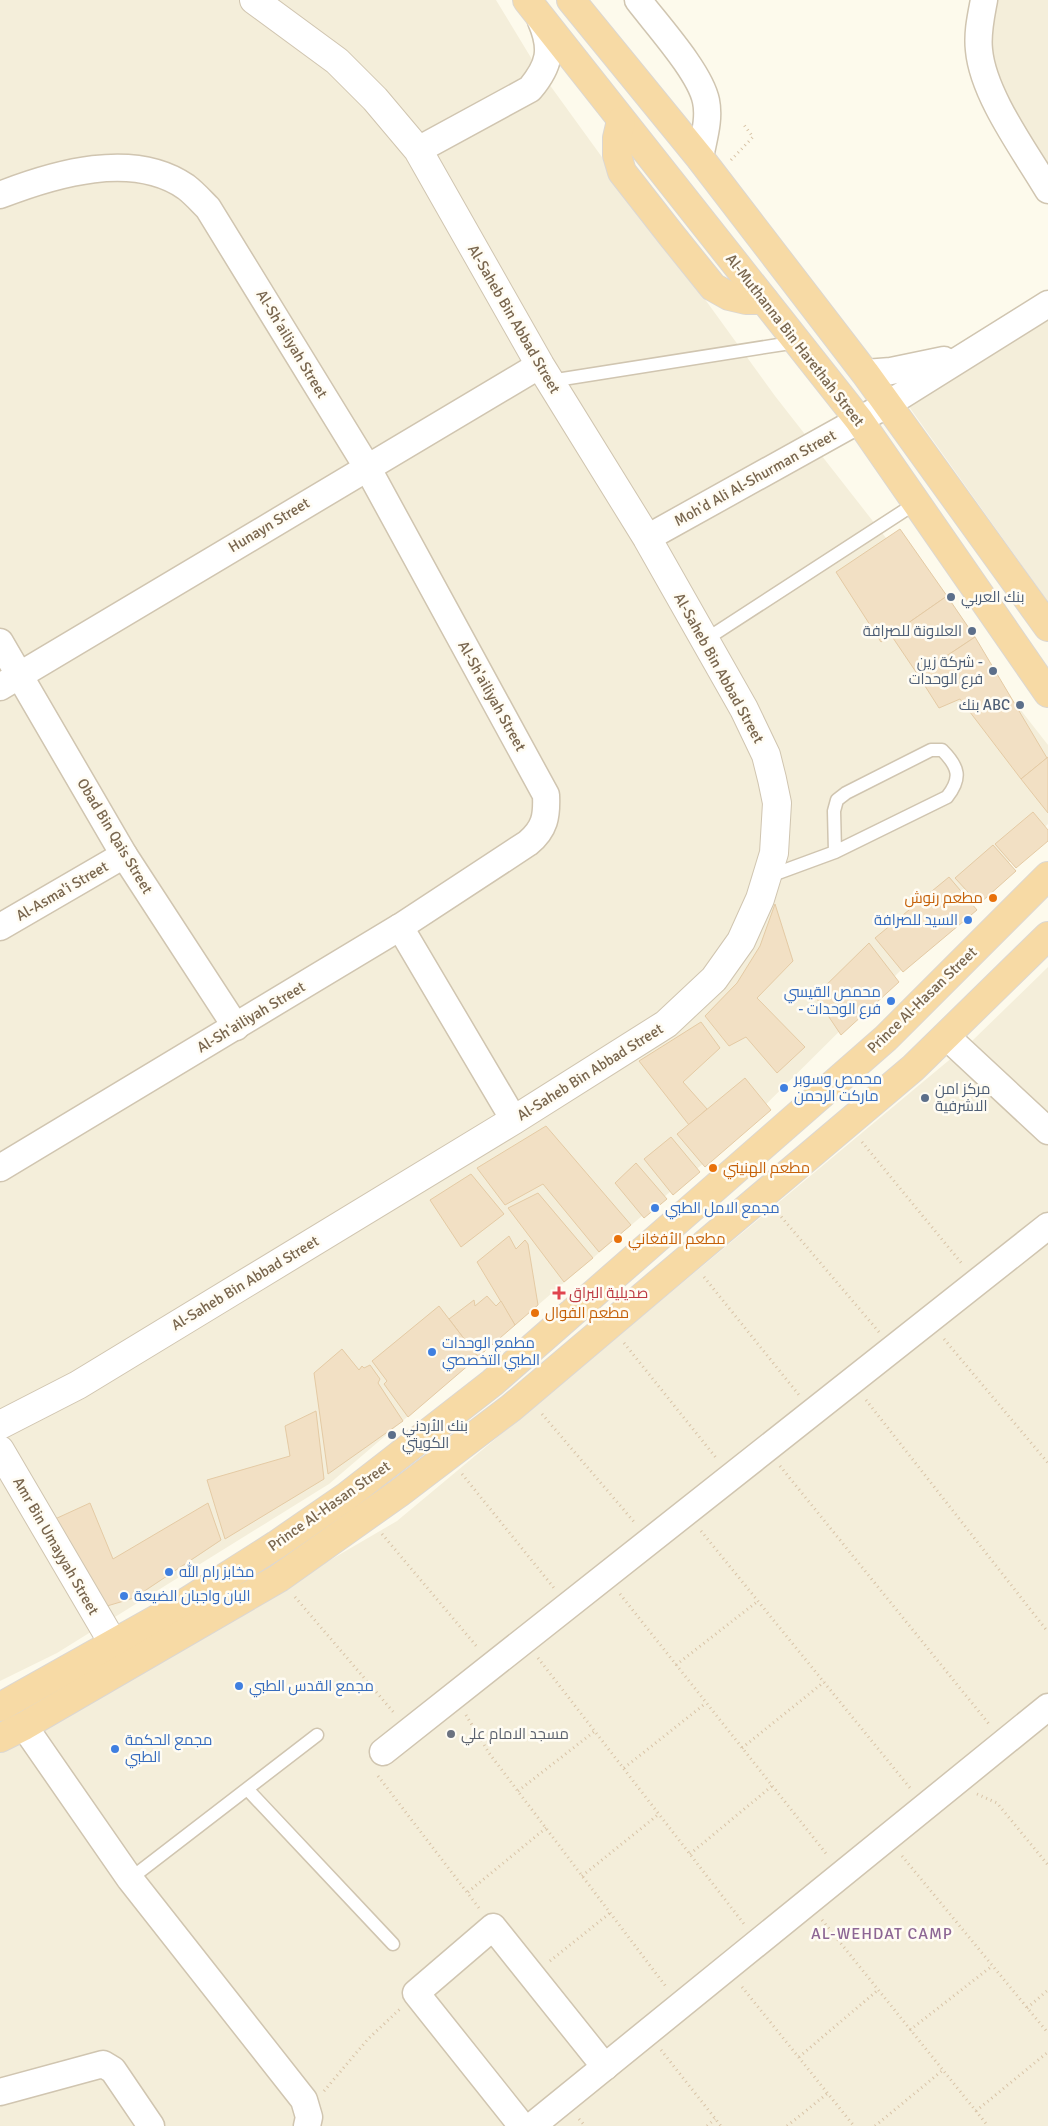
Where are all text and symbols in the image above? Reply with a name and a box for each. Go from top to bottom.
street label: Al-Saheb Bin Abbad Street [464,241,564,397]
street label: Al-Muthanna Bin Harethah Street [722,250,868,430]
street label: Al-Sh'ailiyah Street [253,287,331,401]
street label: Moh'd Ali Al-Shurman Street [671,426,839,530]
street label: Hunayn Street [225,494,313,556]
place label: بنك العربي [961,588,1024,609]
street label: Al-Saheb Bin Abbad Street [670,590,768,746]
marker: بنك العربي [945,591,957,603]
place label: العلاونة للصرافة [863,622,962,640]
marker: العلاونة للصرافة [966,625,978,637]
street label: Al-Sh'ailiyah Street [454,638,530,754]
place label: شركة زين - فرع الوحدات [909,653,983,690]
marker: شركة زين - فرع الوحدات [987,665,999,677]
place label: بنك ABC [959,696,1010,714]
marker: بنك ABC [1014,699,1026,711]
street label: Obad Bin Qais Street [73,775,157,897]
street label: Al-Asma'i Street [13,857,111,925]
place label: مطعم رنوش [905,889,983,908]
marker: مطعم رنوش [987,892,999,904]
place label: السيد للصرافة [874,911,958,929]
marker: السيد للصرافة [962,914,974,926]
street label: Prince Al-Hasan Street [864,943,980,1057]
street label: Al-Sh'ailiyah Street [194,978,308,1056]
place label: محمص القيسي - فرع الوحدات [784,983,881,1020]
marker: محمص القيسي - فرع الوحدات [885,995,897,1007]
street label: Al-Saheb Bin Abbad Street [514,1020,666,1124]
place label: محمص وسوبر ماركت الرحمن [793,1070,882,1106]
place label: مركز امن الاشرفية [935,1080,990,1115]
marker: محمص وسوبر ماركت الرحمن [778,1082,790,1094]
marker: مركز امن الاشرفية [919,1092,931,1104]
place label: مطعم الهنيني [723,1159,810,1180]
marker: مطعم الهنيني [707,1162,719,1174]
place label: مجمع الامل الطبي [665,1199,780,1220]
marker: مجمع الامل الطبي [649,1202,661,1214]
place label: مطعم الأفغاني [628,1230,726,1251]
street label: Al-Saheb Bin Abbad Street [168,1232,322,1334]
marker: مطعم الأفغاني [612,1233,624,1245]
place label: صديلية البراق [569,1284,648,1303]
marker: صديلية البراق [553,1287,565,1299]
place label: مطعم الفوال [545,1304,629,1323]
marker: مطعم الفوال [529,1307,541,1319]
place label: مطمع الوحدات الطبي التخصصي [442,1334,540,1372]
marker: مطمع الوحدات الطبي التخصصي [426,1346,438,1358]
place label: بنك الأردني الكويتي [402,1417,468,1455]
marker: بنك الأردني الكويتي [386,1429,398,1441]
street label: Prince Al-Hasan Street [264,1457,394,1555]
street label: Amr Bin Umayyah Street [9,1474,103,1618]
place label: مخابز رام الله [179,1562,254,1582]
marker: مخابز رام الله [163,1566,175,1578]
place label: البان واجبان الضيعة [134,1587,251,1606]
marker: البان واجبان الضيعة [118,1590,130,1602]
place label: مجمع القدس الطبي [249,1677,374,1698]
marker: مجمع القدس الطبي [233,1680,245,1692]
place label: مسجد الامام علي [461,1725,569,1746]
marker: مسجد الامام علي [445,1728,457,1740]
place label: مجمع الحكمة الطبي [125,1731,212,1769]
marker: مجمع الحكمة الطبي [109,1743,121,1755]
district label: AL-WEHDAT CAMP [811,1924,953,1944]

